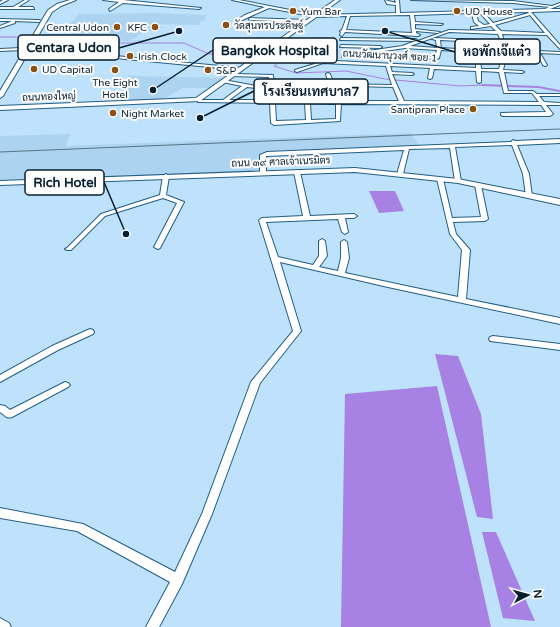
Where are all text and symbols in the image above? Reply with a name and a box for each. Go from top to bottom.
marker: Yum Bar [288,6,298,16]
place label: Yum Bar [301,6,341,18]
marker: UD House [452,6,462,16]
place label: UD House [465,6,513,18]
place label: วัดสุนทรประดิษฐ์ [234,18,303,33]
marker: วัดสุนทรประดิษฐ์ [221,20,231,30]
place label: Central Udon [46,22,109,34]
marker: Central Udon [112,22,122,32]
place label: KFC [127,22,147,34]
marker: KFC [150,22,160,32]
callout: Centara Udon [18,35,119,60]
callout: Bangkok Hospital [213,38,337,63]
callout: หอพักเจ๊แต๋ว [455,39,540,64]
text: Centara Udon [26,40,112,56]
text: Bangkok Hospital [221,43,329,59]
text: หอพักเจ๊แต๋ว [463,43,531,60]
street label: ถนนวัฒนานุวงศ์ ซอย 1 [342,46,438,65]
marker: Irish Clock [125,51,135,61]
place label: Irish Clock [138,51,187,63]
marker: UD Capital [29,64,39,74]
place label: UD Capital [42,64,93,76]
marker: The Eight Hotel [110,65,120,75]
marker: S&P [203,65,213,75]
place label: S&P [216,65,236,77]
place label: The Eight Hotel [92,77,138,101]
callout: โรงเรียนเทศบาล7 [254,79,368,104]
text: โรงเรียนเทศบาล7 [261,82,360,100]
street label: ถนนทองใหญ่ [22,89,76,104]
place label: Santipran Place [391,104,465,116]
marker: Santipran Place [468,104,478,114]
marker: Night Market [108,108,118,118]
place label: Night Market [121,108,184,120]
street label: ถนน ๓๙ ศาลเจ้าเนรมิตร [231,153,331,170]
callout: Rich Hotel [25,170,104,195]
text: Rich Hotel [33,175,97,191]
north arrow [508,575,548,615]
text: N [531,589,544,599]

